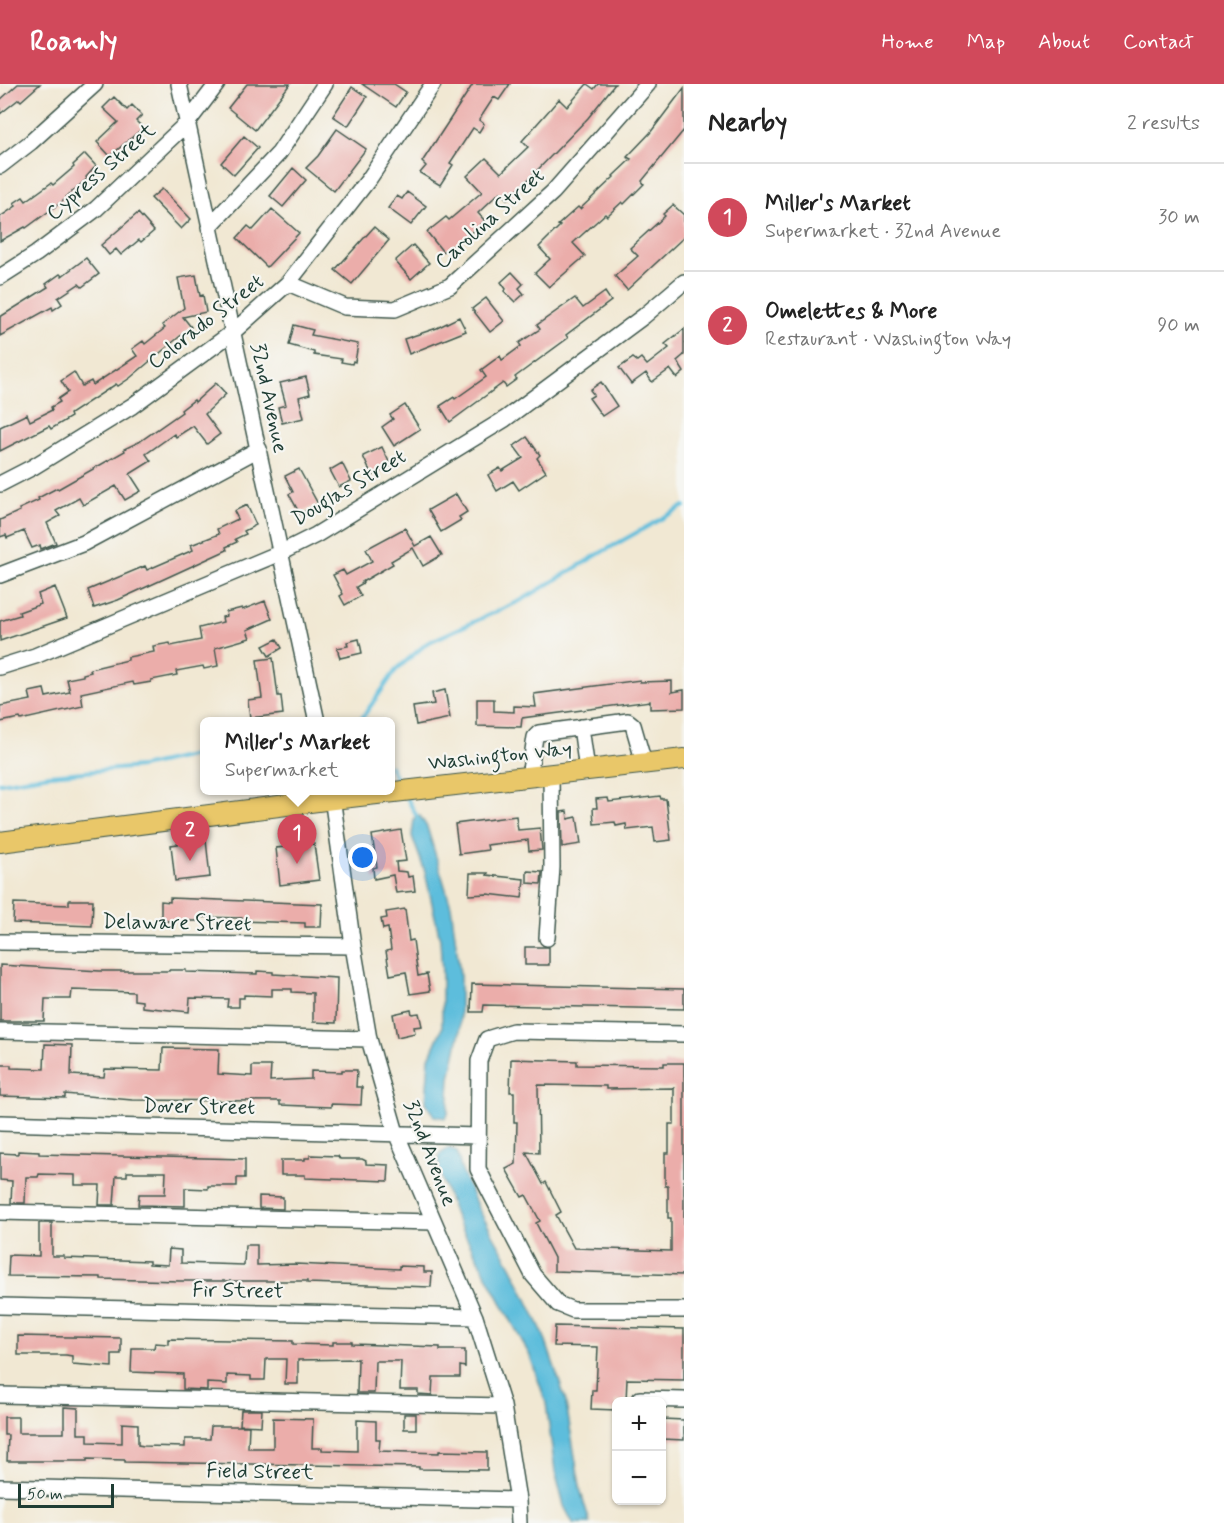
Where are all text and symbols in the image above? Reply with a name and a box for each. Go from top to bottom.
text: Roamly [30,24,118,61]
text: Home [882,28,934,56]
text: Map [967,28,1005,56]
text: About [1038,28,1090,56]
text: Contact [1123,28,1194,56]
text: Nearby [708,106,787,140]
text: 2 results [1127,110,1200,137]
street label: Cypress Street [41,116,162,227]
street label: Carolina Street [429,162,551,276]
text: Miller's Market [765,190,911,218]
text: 1 [723,204,732,231]
text: 30 m [1158,204,1200,231]
text: Supermarket · 32nd Avenue [765,218,1001,245]
street label: Colorado Street [142,268,270,376]
text: Omelettes & More [765,298,937,326]
text: 2 [723,312,732,339]
text: 90 m [1157,312,1200,339]
text: Restaurant · Washington Way [765,326,1011,353]
street label: 32nd Avenue [244,340,294,456]
street label: Douglas Street [287,443,413,535]
popup [200,717,395,795]
text: Miller's Market [225,729,370,757]
street label: Washington Way [427,735,574,779]
text: Supermarket [225,757,339,784]
pin: 2 [170,812,210,861]
pin: 1 [278,814,316,864]
your location [348,843,377,872]
street label: Delaware Street [102,908,252,938]
street label: Dover Street [143,1092,255,1122]
street label: 32nd Avenue [397,1096,463,1210]
street label: Fir Street [192,1276,284,1306]
map controls [612,1397,666,1505]
button: + [612,1397,666,1451]
button: − [612,1451,666,1505]
street label: Field Street [206,1457,314,1487]
scale bar [18,1481,114,1508]
text: 50 m [27,1484,63,1505]

